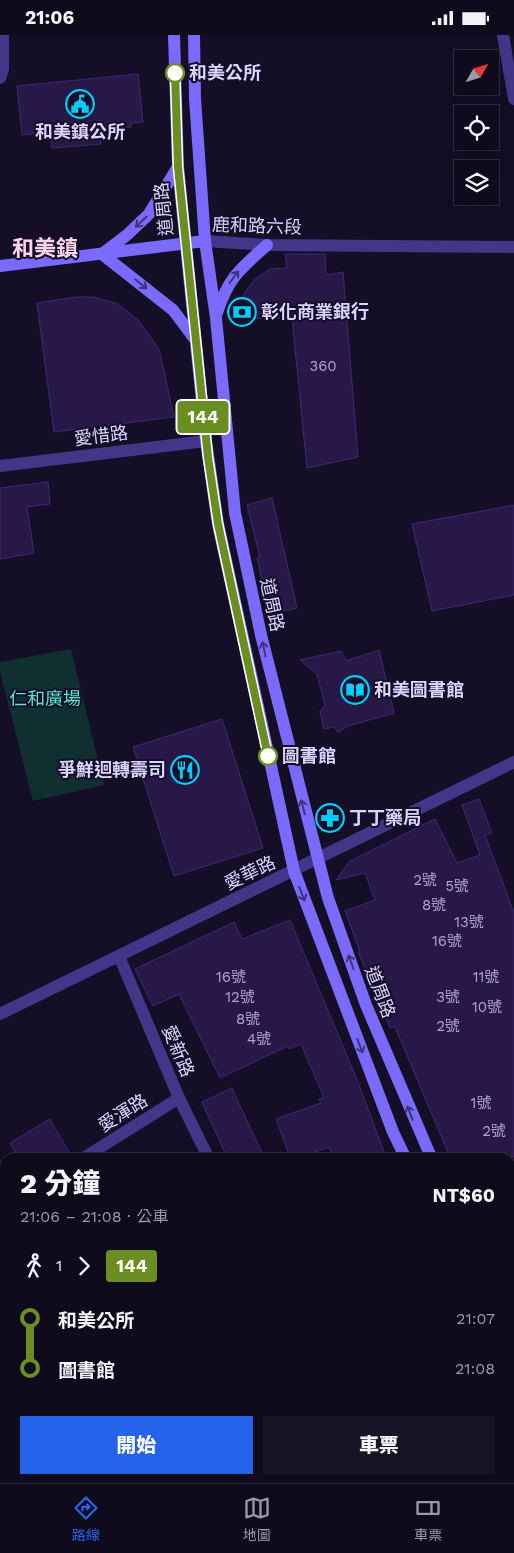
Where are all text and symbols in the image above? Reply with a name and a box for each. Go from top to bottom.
text: 21:06 [25,6,74,29]
north arrow [454,50,499,95]
map controls [454,50,499,205]
place label: 和美公所 [189,62,261,83]
marker: 和美公所 [165,63,185,83]
public building icon: 和美鎮公所 [65,89,95,119]
button: locate [454,105,499,150]
place label: 和美鎮公所 [35,121,125,142]
button: layers [454,160,499,205]
street label: 道周路 [150,181,177,237]
street label: 鹿和路六段 [212,213,302,238]
one-way arrow [135,216,148,228]
district label: 和美鎮 [12,236,78,261]
one-way arrow [229,271,240,284]
one-way arrow [134,278,147,289]
bank icon: 彰化商業銀行 [227,297,257,327]
place label: 彰化商業銀行 [261,301,369,322]
house number: 360 [309,357,337,375]
line badge: 144 [174,401,232,433]
text: 144 [187,406,219,427]
street label: 愛惜路 [73,422,129,449]
street label: 道周路 [257,576,288,633]
one-way arrow [258,642,268,658]
library icon: 和美圖書館 [340,675,370,705]
place label: 和美圖書館 [374,679,464,700]
park label: 仁和廣場 [9,688,81,709]
place label: 圖書館 [282,745,336,766]
marker: 圖書館 [258,746,278,766]
restaurant icon: 爭鮮迴轉壽司 [170,755,200,785]
place label: 爭鮮迴轉壽司 [58,759,166,780]
one-way arrow [298,799,307,815]
pharmacy icon: 丁丁藥局 [315,803,345,833]
place label: 丁丁藥局 [349,807,421,828]
street label: 愛華路 [221,851,279,894]
house number: 2號 [413,871,437,889]
house number: 5號 [445,877,469,895]
one-way arrow [298,886,307,901]
house number: 8號 [422,896,446,914]
house number: 13號 [454,913,484,931]
house number: 16號 [432,932,462,950]
one-way arrow [345,954,355,970]
street label: 道周路 [361,963,400,1021]
house number: 16號 [216,968,246,986]
house number: 11號 [473,968,499,986]
house number: 12號 [225,988,255,1006]
house number: 3號 [436,988,460,1006]
house number: 10號 [472,998,502,1016]
house number: 8號 [236,1010,260,1028]
house number: 2號 [436,1017,460,1035]
street label: 愛新路 [158,1022,199,1080]
house number: 4號 [247,1030,271,1048]
one-way arrow [356,1038,365,1053]
street label: 愛渾路 [94,1089,151,1136]
house number: 1號 [471,1094,491,1112]
one-way arrow [405,1106,415,1121]
house number: 2號 [482,1122,506,1140]
text: 2 分鐘 [20,1167,100,1200]
text: NT$60 [433,1184,495,1207]
text: 21:06 – 21:08 · 公車 [20,1207,168,1226]
icon: walk [20,1252,48,1280]
icon: forward [70,1252,98,1280]
text: 144 [116,1255,147,1276]
text: 1 [56,1256,62,1275]
text: 和美公所 [58,1309,134,1332]
text: 21:07 [456,1309,495,1328]
text: 圖書館 [58,1359,115,1382]
text: 21:08 [455,1359,495,1378]
button: 開始 [20,1416,253,1474]
button: 車票 [263,1416,495,1474]
tab: 路線 [72,1494,100,1544]
tab: 地圖 [243,1494,271,1544]
tab: 車票 [414,1494,442,1544]

